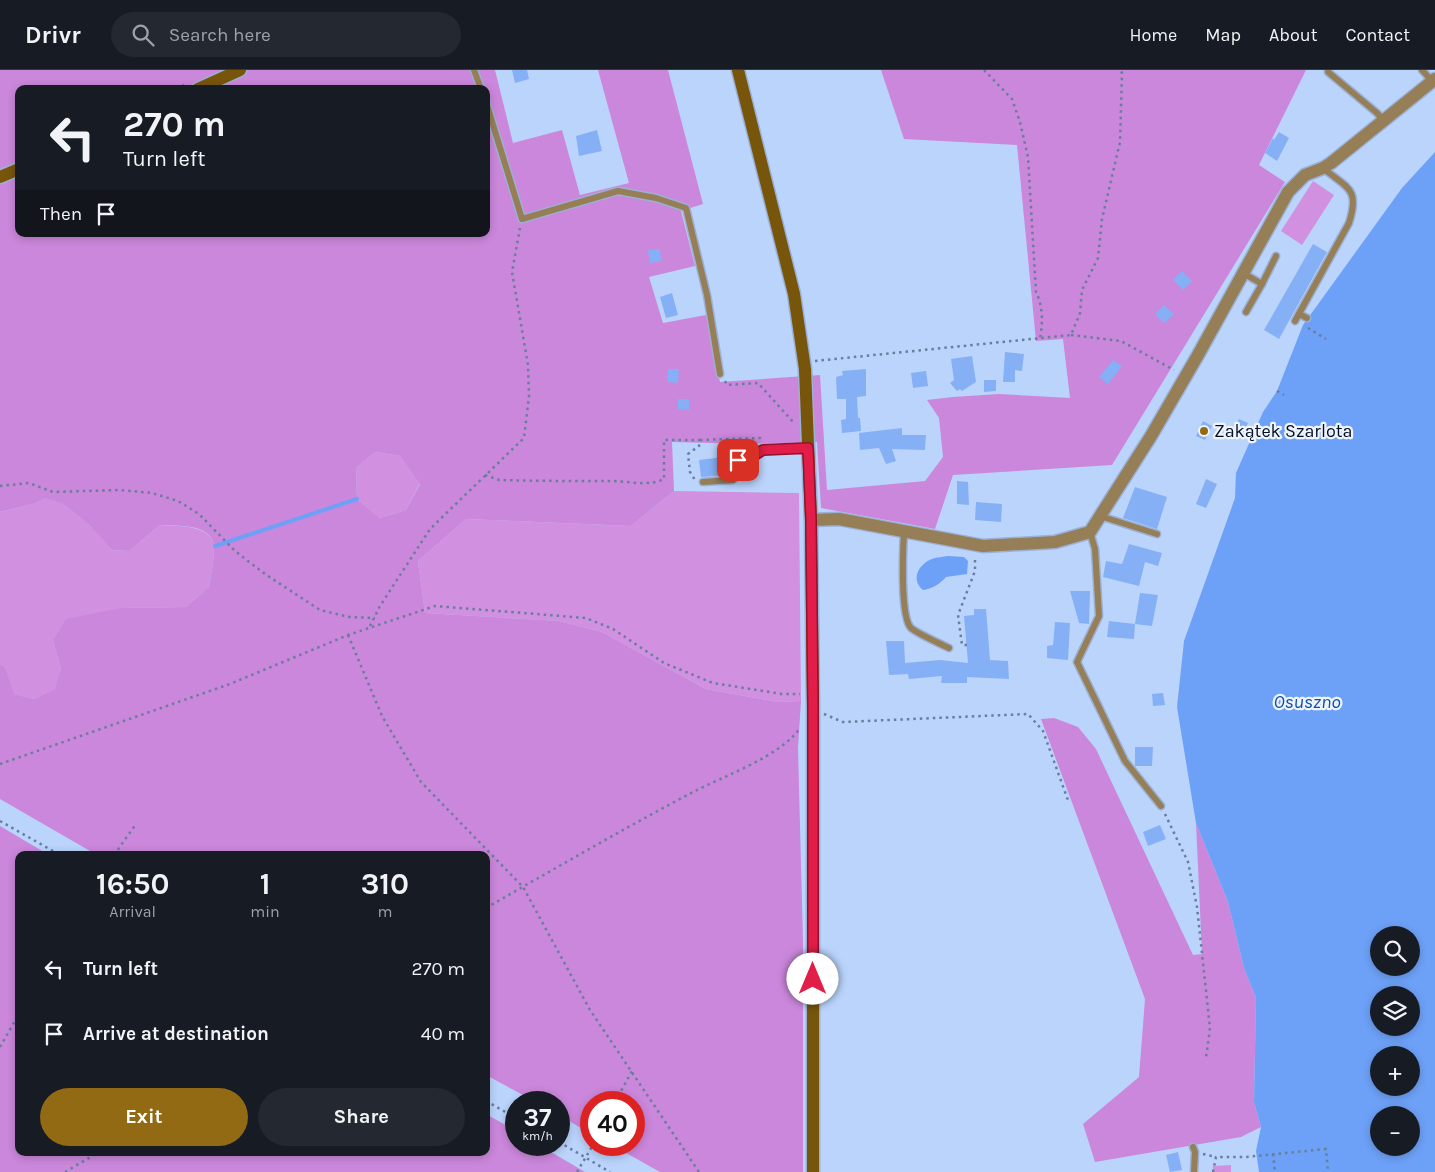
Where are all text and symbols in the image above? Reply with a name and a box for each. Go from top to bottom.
search box [111,12,461,57]
text: Drivr [25,21,81,49]
icon: search [129,21,157,49]
text: Search here [169,24,271,46]
text: Home [1129,24,1177,46]
text: Map [1205,24,1241,46]
text: About [1269,24,1318,46]
text: Contact [1346,24,1410,46]
text: 270 m [123,104,226,145]
icon: left [40,105,105,170]
text: Turn left [123,146,206,172]
icon: arrive [92,200,120,228]
text: Then [40,203,82,225]
place label: Zakątek Szarlota [1214,420,1352,442]
marker: Zakątek Szarlota [1198,425,1210,437]
pin [717,439,759,481]
icon: arrive [724,446,752,474]
water label: Osuszno [1273,691,1341,713]
text: 16:50 [96,866,169,902]
text: 1 [260,866,270,902]
text: 310 [361,866,409,902]
text: Arrival [109,902,156,921]
text: min [250,902,280,921]
text: m [377,902,392,921]
map controls [1370,926,1420,1156]
button: search [1370,926,1420,976]
position arrow [786,952,838,1004]
icon: left [40,955,68,983]
text: Turn left [83,958,158,980]
text: 270 m [412,958,465,980]
button: layers [1370,986,1420,1036]
icon: arrive [40,1020,68,1048]
text: Arrive at destination [83,1023,269,1045]
text: 40 m [421,1023,465,1045]
button: + [1370,1046,1420,1096]
button: Exit [40,1088,248,1146]
button: Share [258,1088,465,1146]
speed limit sign: 40 [580,1091,645,1156]
text: 37 [523,1103,551,1132]
button: − [1370,1106,1420,1156]
text: km/h [522,1129,553,1143]

